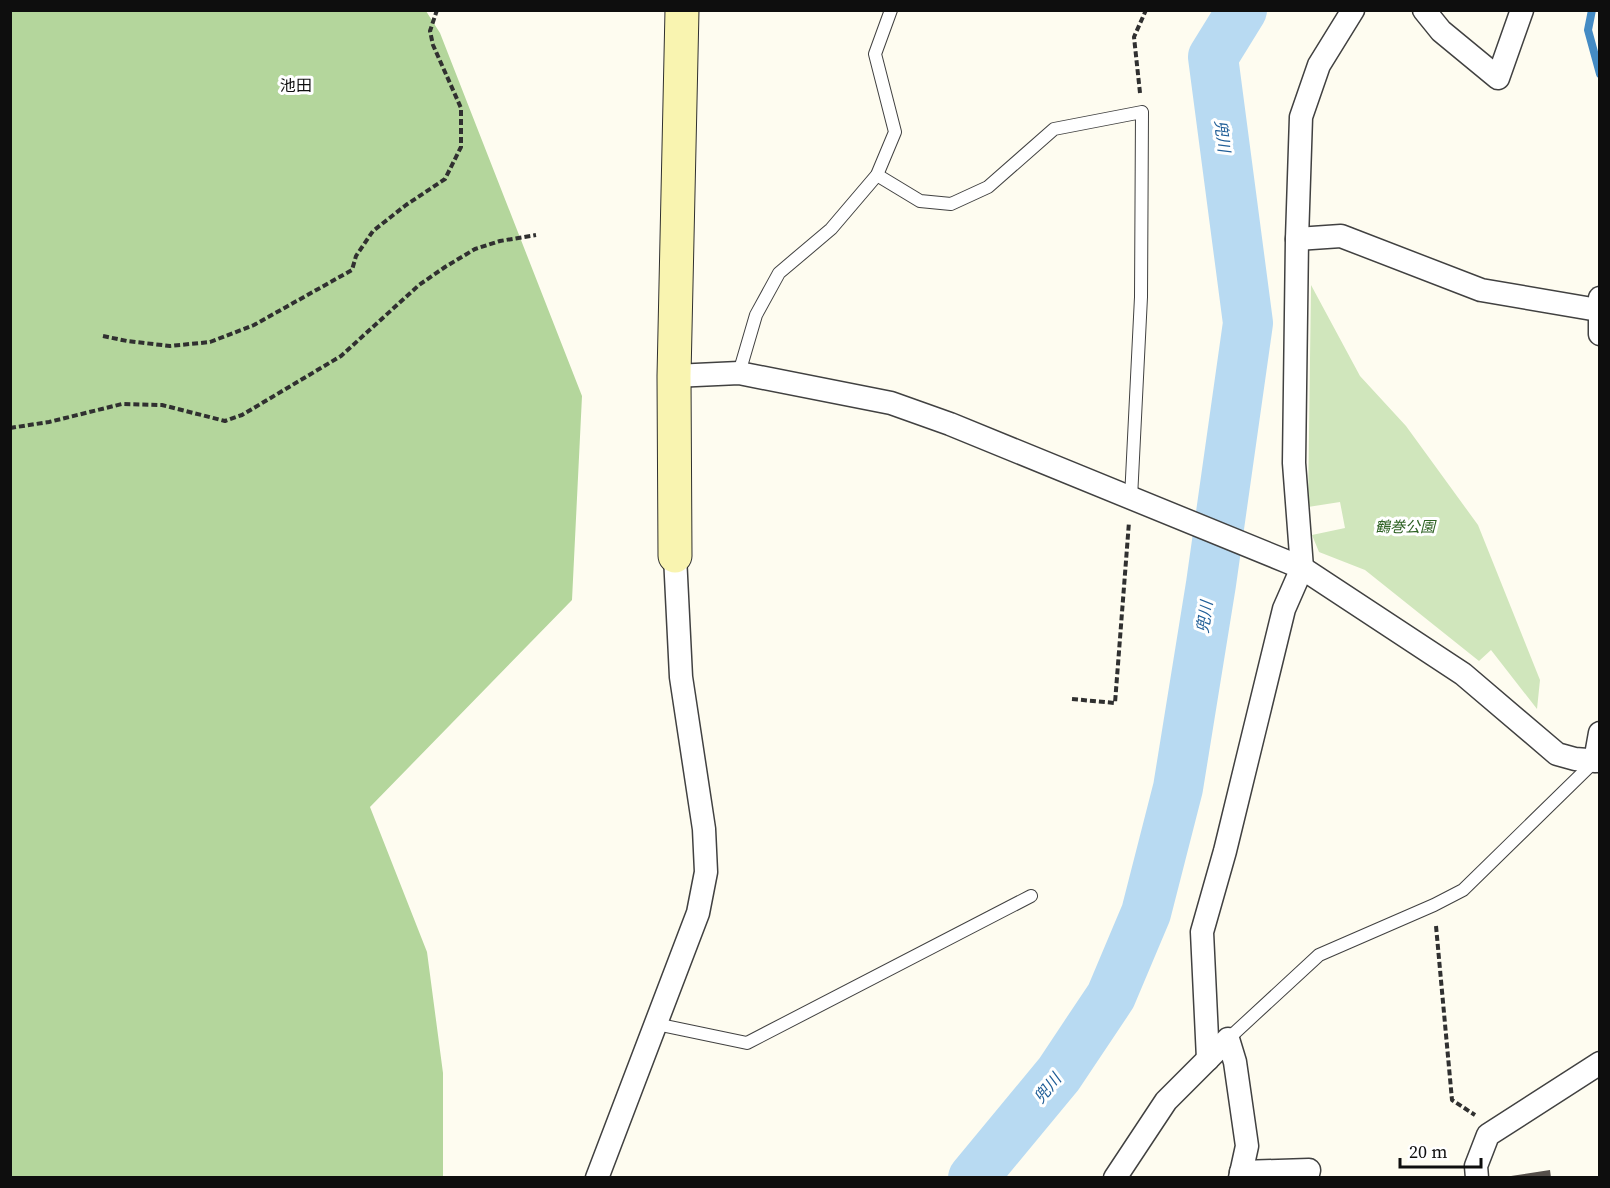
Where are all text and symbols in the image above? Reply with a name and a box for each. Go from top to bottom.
district label: 池田 [280,74,312,96]
water label: 兜川 [1210,119,1236,155]
park label: 鶴巻公園 [1375,516,1437,537]
water label: 兜川 [1191,598,1217,634]
water label: 兜川 [1028,1067,1067,1107]
scale bar [1400,1131,1481,1169]
text: 20 m [1409,1139,1447,1164]

